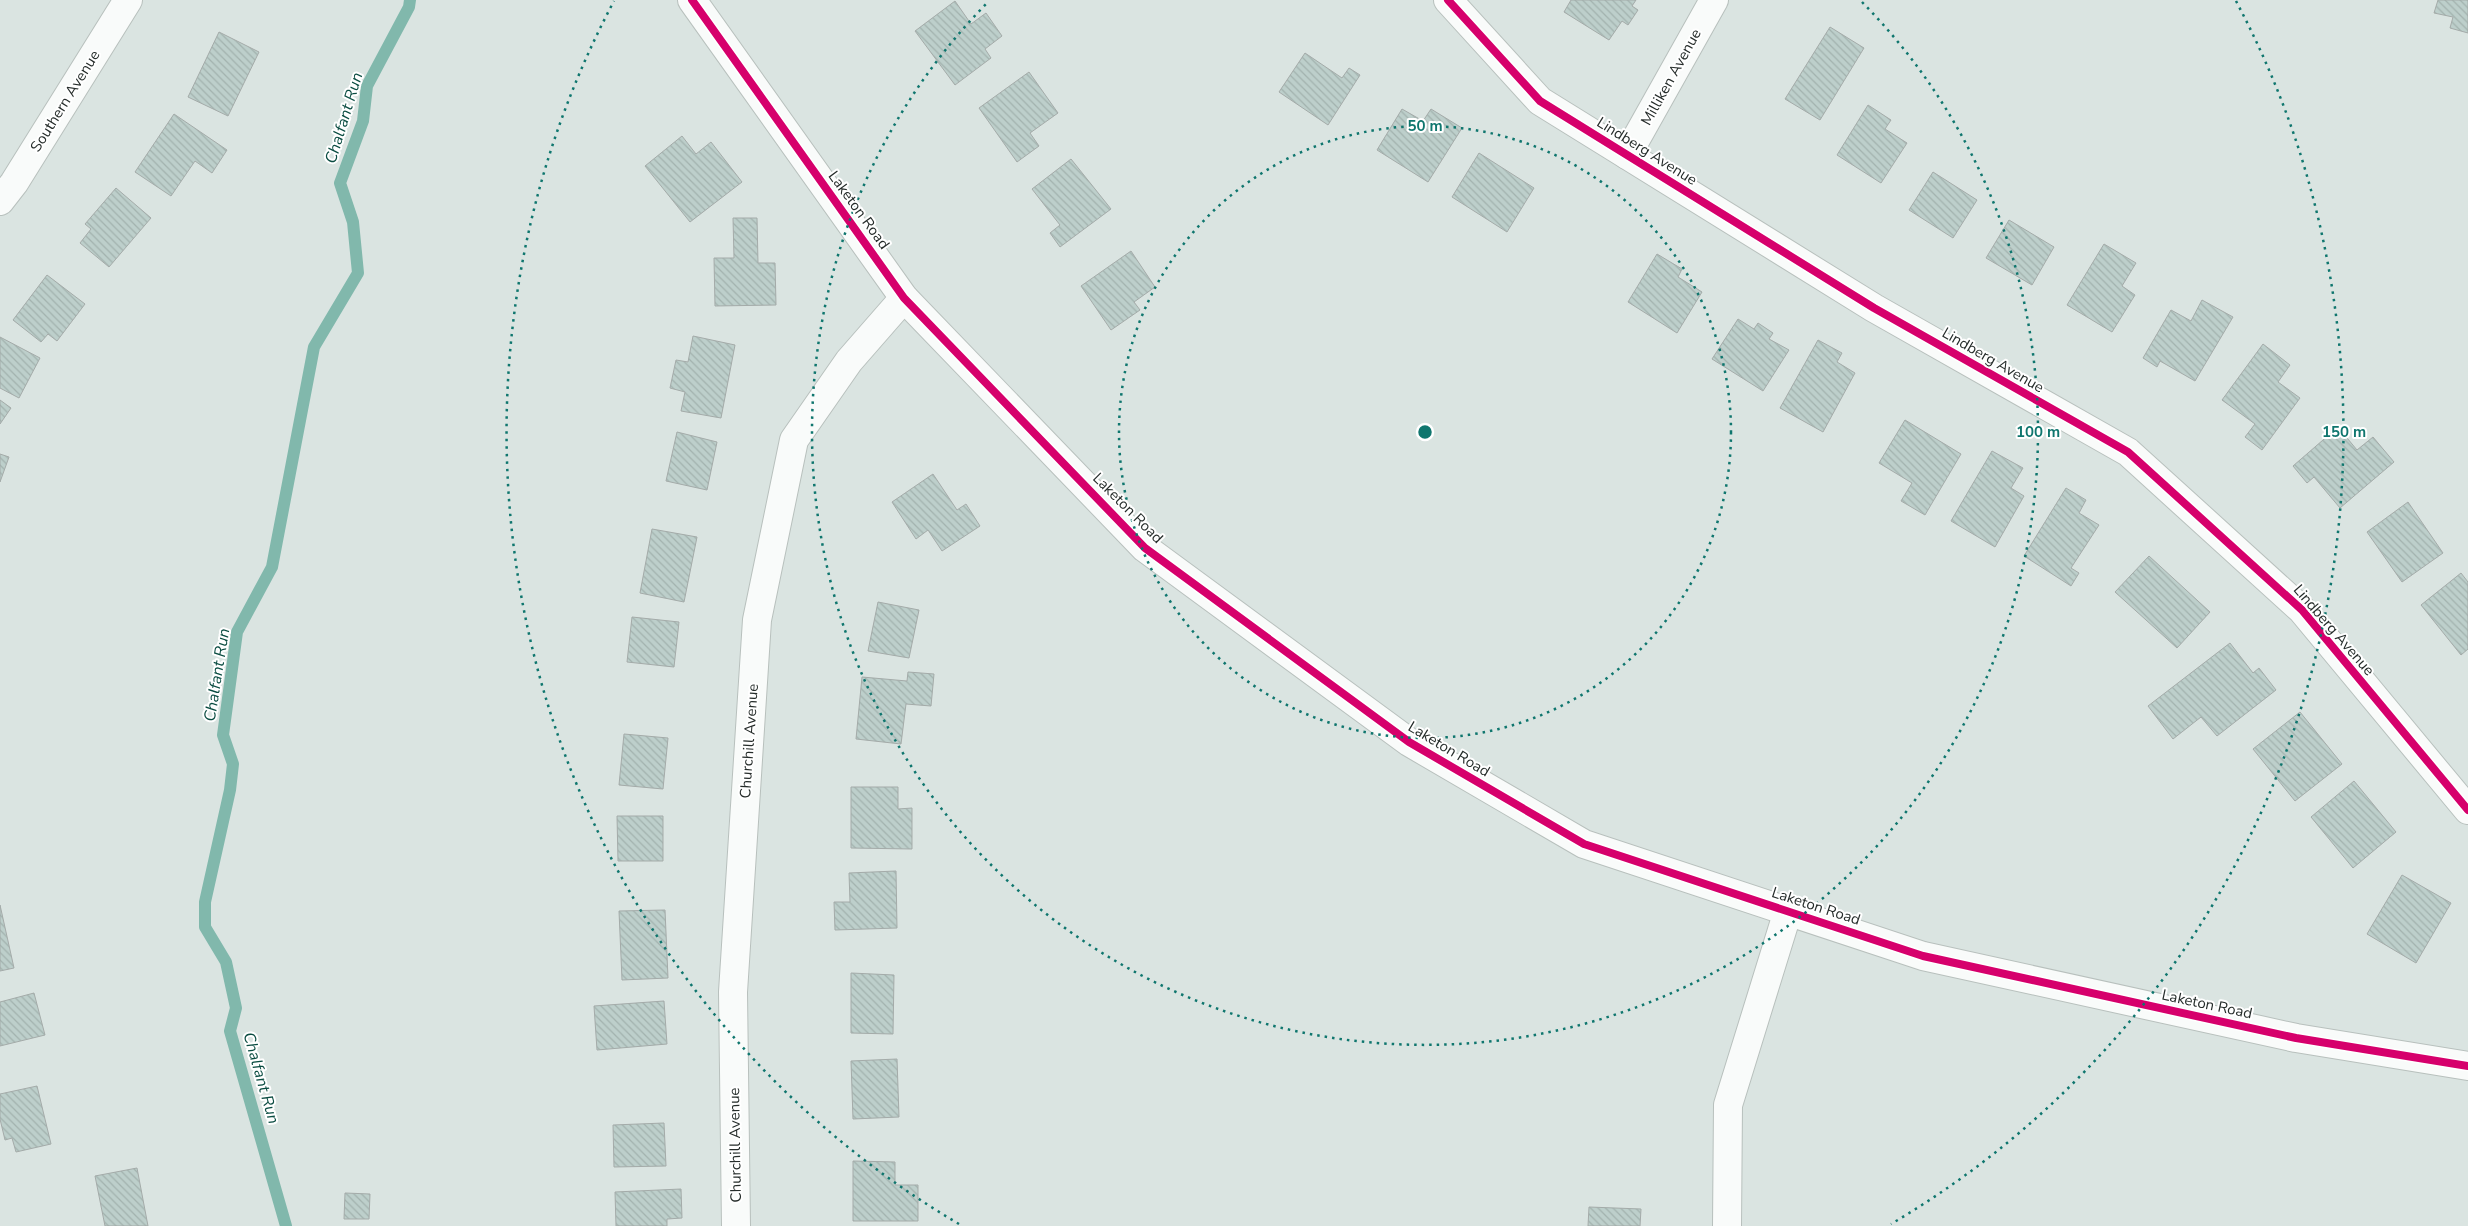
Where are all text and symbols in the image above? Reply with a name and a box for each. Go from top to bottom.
street label: Milliken Avenue [1636,25,1706,129]
street label: Southern Avenue [26,46,104,156]
water label: Chalfant Run [320,70,368,166]
street label: Lindberg Avenue [1593,112,1701,190]
text: 50 m [1407,116,1443,136]
street label: Laketon Road [824,167,894,253]
street label: Lindberg Avenue [1938,323,2048,397]
text: 100 m [2016,422,2060,442]
text: 150 m [2322,422,2366,442]
centre of rings [1416,423,1434,441]
street label: Laketon Road [1088,468,1168,548]
street label: Lindberg Avenue [2289,580,2379,680]
water label: Chalfant Run [199,627,235,723]
street label: Churchill Avenue [735,683,763,799]
street label: Laketon Road [1404,717,1494,781]
street label: Laketon Road [1769,882,1863,930]
street label: Laketon Road [2160,985,2254,1023]
water label: Chalfant Run [237,1030,285,1126]
street label: Churchill Avenue [724,1087,746,1203]

